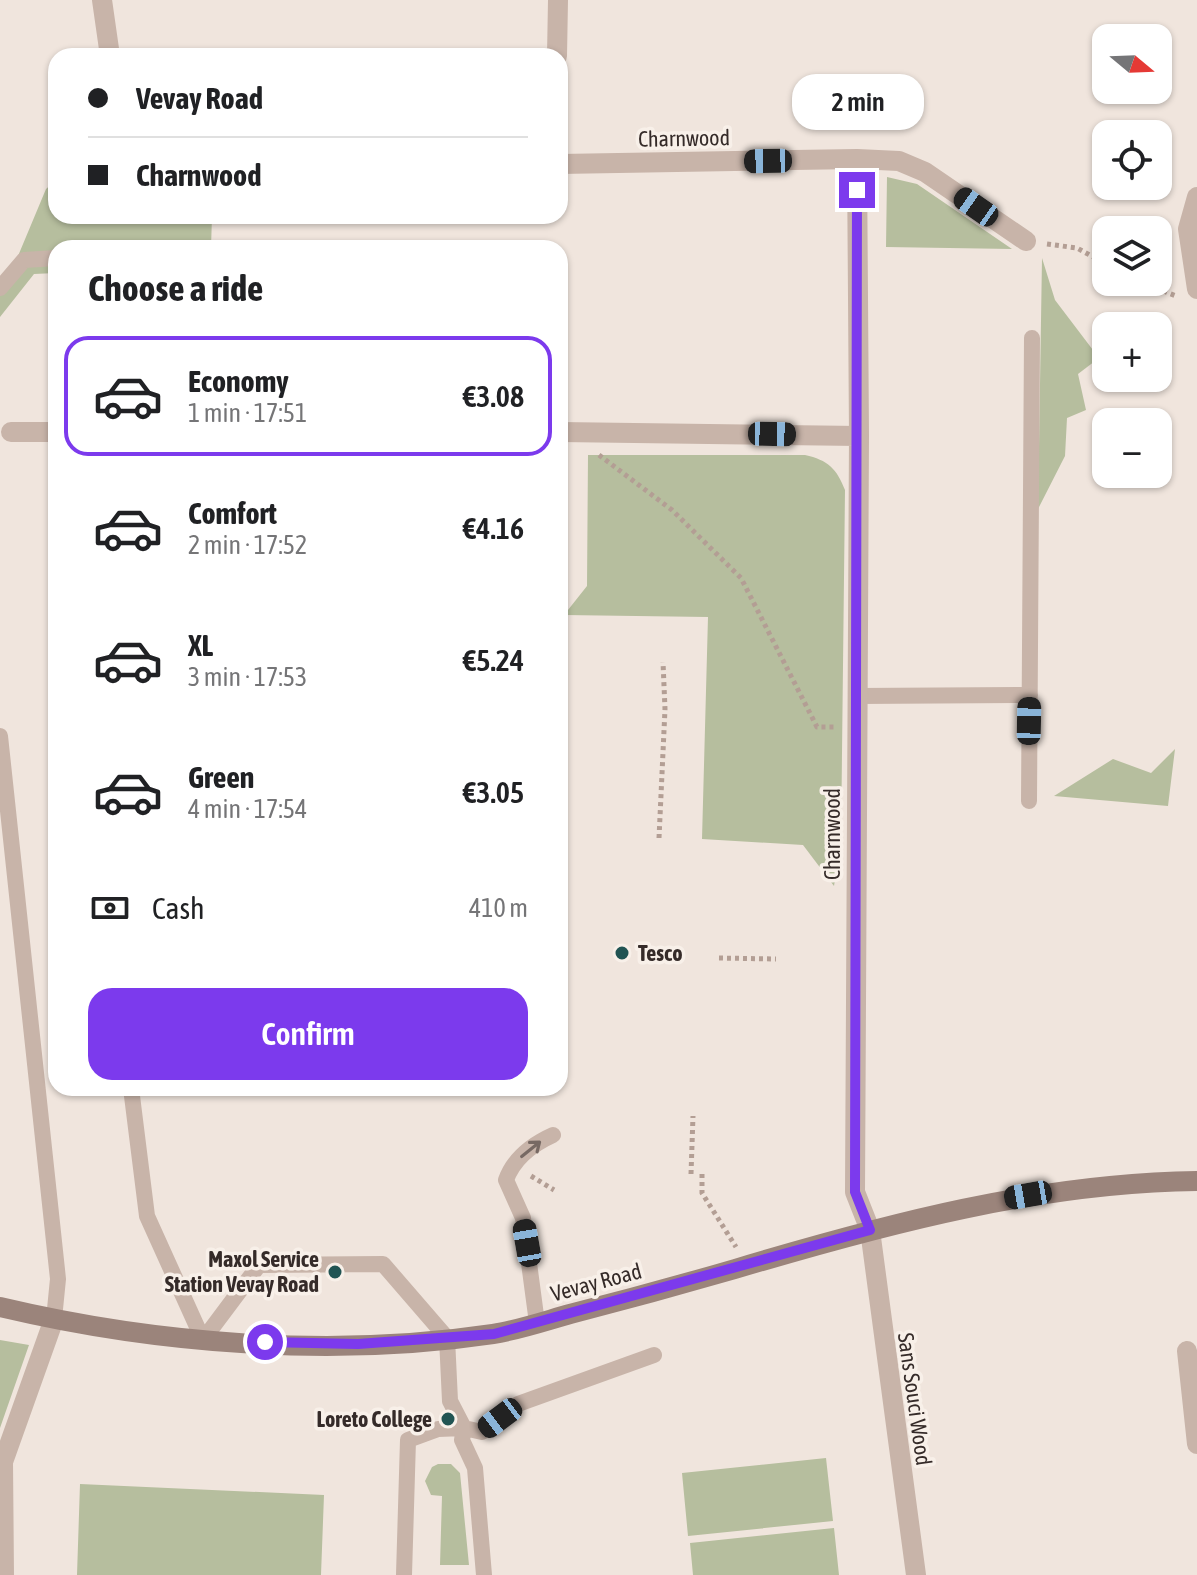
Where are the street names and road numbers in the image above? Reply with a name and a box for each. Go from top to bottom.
street label: Charnwood [638,124,730,152]
street label: Charnwood [819,788,845,880]
street label: Vevay Road [548,1257,644,1307]
street label: Sans Souci Wood [893,1331,937,1467]

